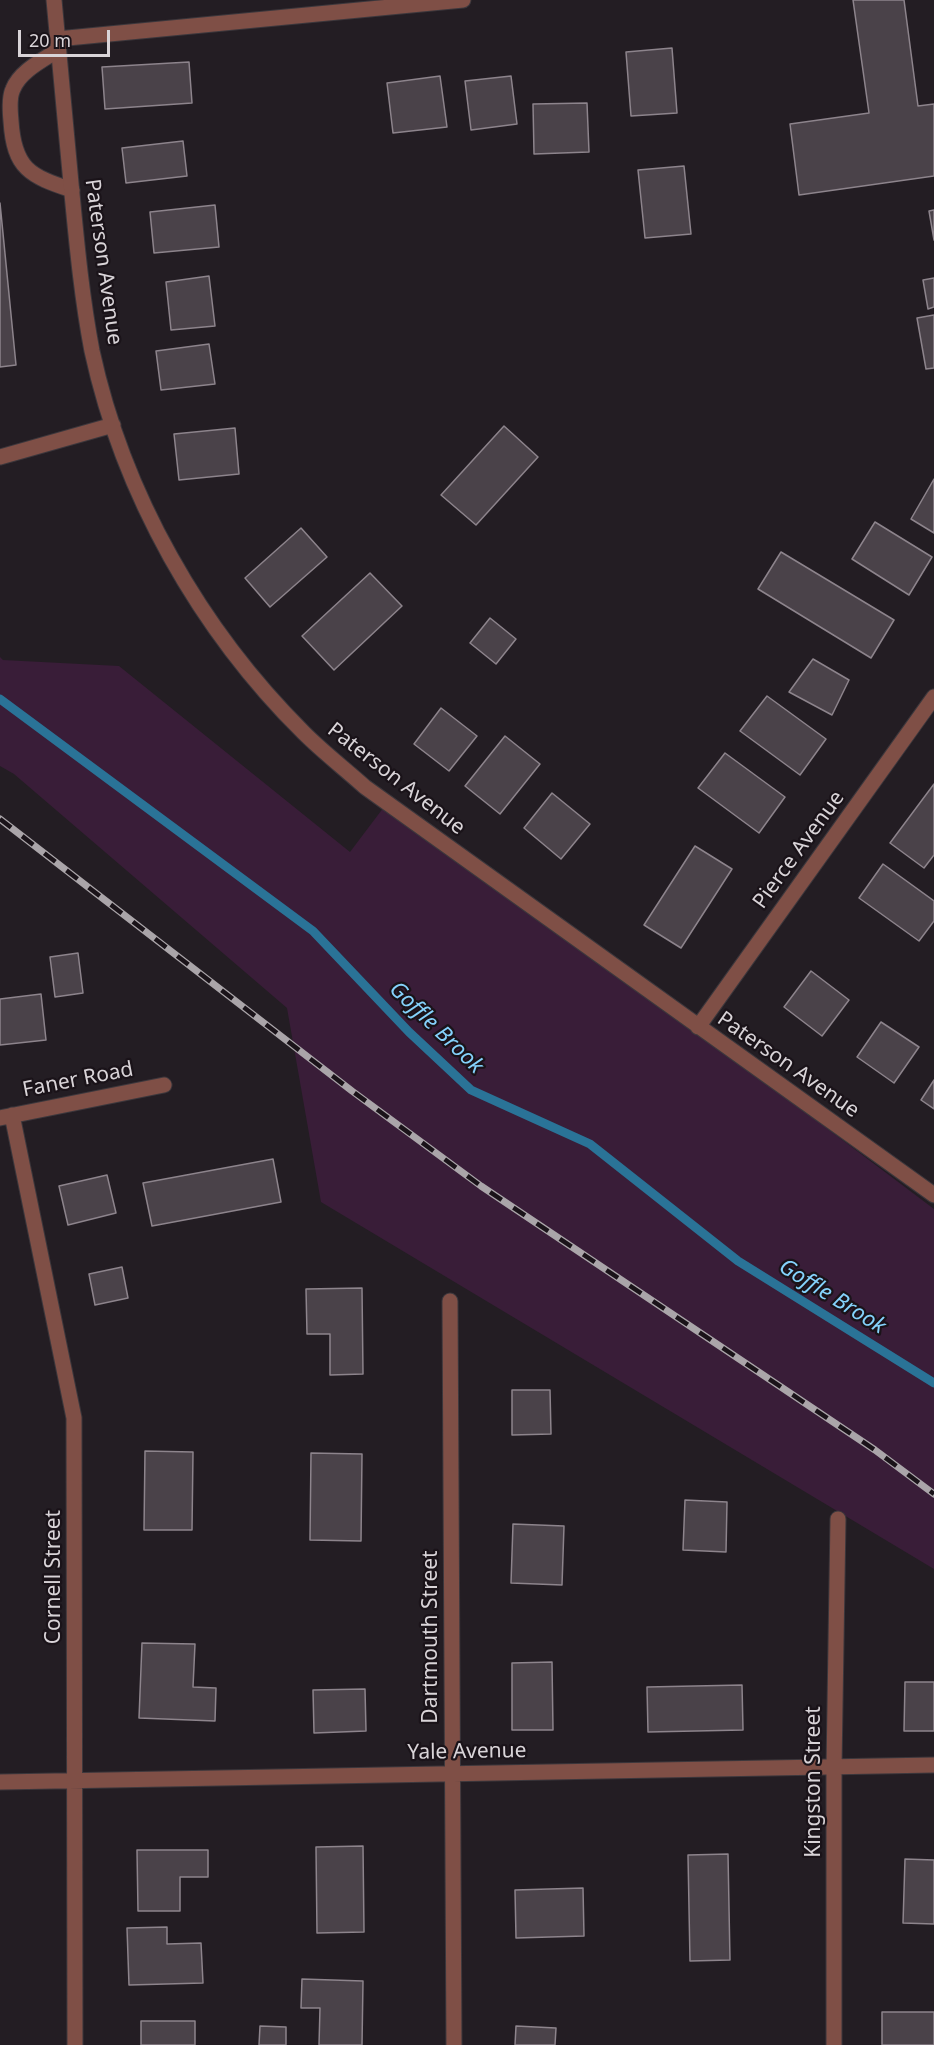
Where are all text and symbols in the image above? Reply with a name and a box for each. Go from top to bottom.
scale bar [21,18,112,56]
text: 20 m [29,28,71,52]
street label: Paterson Avenue [79,177,127,347]
street label: Paterson Avenue [322,718,470,840]
street label: Pierce Avenue [748,786,850,914]
water label: Goffle Brook [383,977,489,1079]
street label: Paterson Avenue [712,1007,864,1123]
street label: Faner Road [21,1057,135,1103]
water label: Goffle Brook [774,1254,890,1340]
street label: Cornell Street [41,1510,67,1644]
street label: Dartmouth Street [418,1550,444,1724]
street label: Kingston Street [801,1706,827,1858]
street label: Yale Avenue [407,1738,527,1766]

